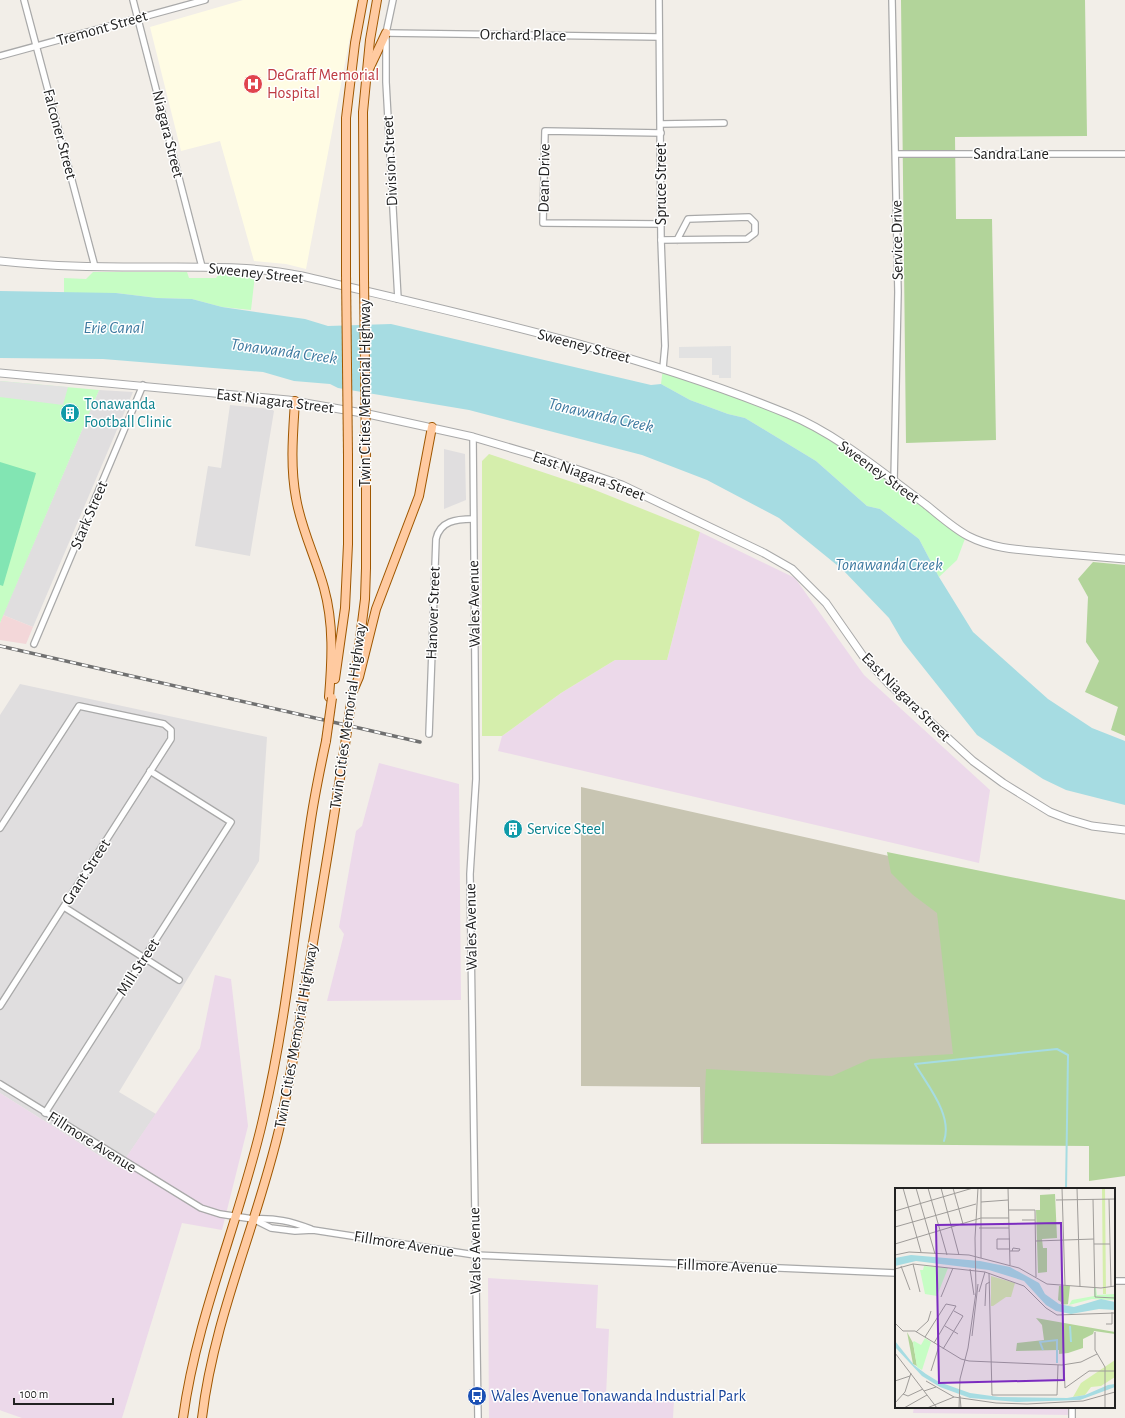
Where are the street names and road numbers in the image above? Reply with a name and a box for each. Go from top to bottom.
street label: Tremont Street [55,7,149,49]
street label: Orchard Place [480,26,566,44]
street label: Falconer Street [40,87,80,181]
street label: Niagara Street [149,89,187,179]
street label: Division Street [380,115,400,207]
street label: Dean Drive [535,143,553,213]
street label: Spruce Street [653,143,669,225]
street label: Sandra Lane [973,146,1049,162]
street label: Service Drive [888,200,906,280]
street label: Sweeney Street [208,260,304,287]
street label: Twin Cities Memorial Highway [357,299,374,487]
street label: Sweeney Street [536,326,632,367]
street label: East Niagara Street [215,386,335,416]
street label: Sweeney Street [835,438,922,507]
street label: East Niagara Street [531,448,647,504]
street label: Stark Street [67,478,111,552]
street label: Wales Avenue [465,560,483,648]
street label: Hanover Street [423,566,443,660]
street label: Twin Cities Memorial Highway [327,622,370,810]
street label: East Niagara Street [859,650,953,744]
street label: Grant Street [59,836,113,908]
street label: Wales Avenue [462,883,480,971]
street label: Mill Street [114,936,162,998]
street label: Twin Cities Memorial Highway [272,942,321,1130]
street label: Fillmore Avenue [45,1108,139,1176]
street label: Wales Avenue [466,1207,484,1295]
street label: Fillmore Avenue [353,1228,455,1260]
street label: Fillmore Avenue [676,1256,778,1276]

